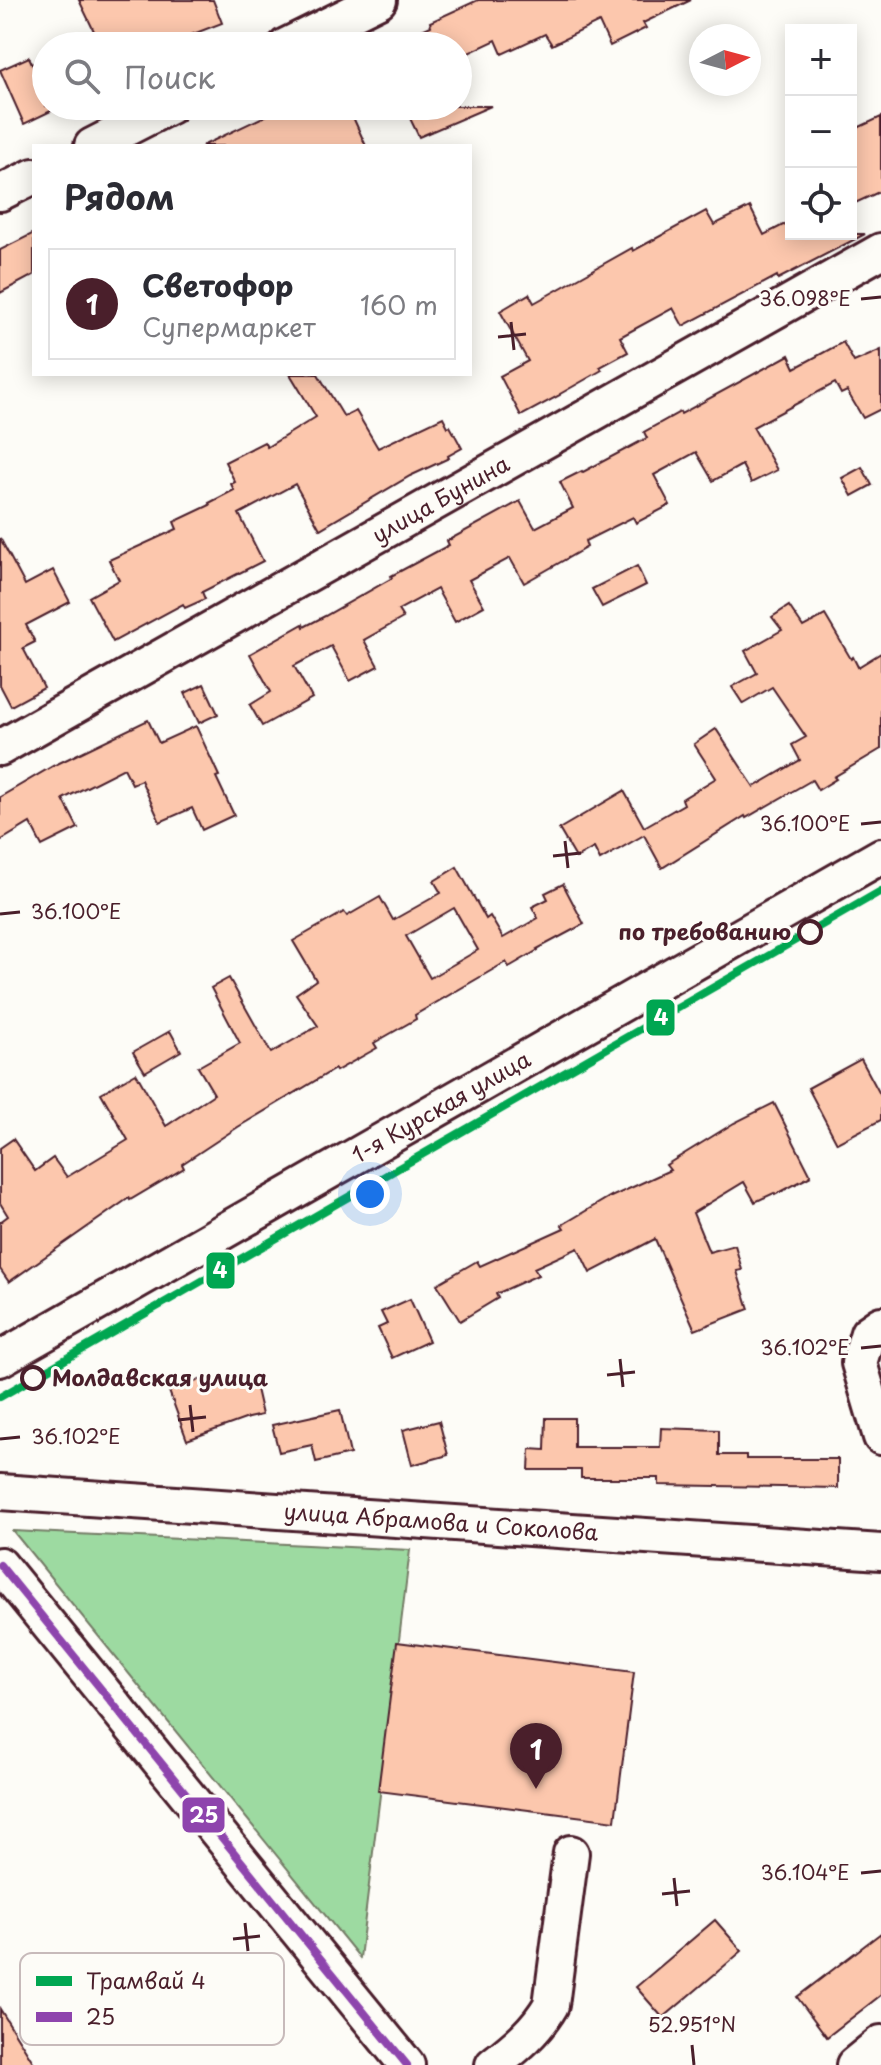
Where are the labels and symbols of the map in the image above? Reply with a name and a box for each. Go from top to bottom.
north arrow [689,24,761,96]
text: 36.098°E [759,283,851,313]
street label: улица Бунина [365,446,515,550]
text: 36.100°E [760,808,850,838]
text: 36.100°E [31,896,121,926]
place label: по требованию [618,914,791,947]
marker: по требованию [798,920,822,944]
line badge: 4 [645,998,676,1037]
text: 4 [654,999,669,1032]
street label: 1-я Курская улица [345,1042,536,1170]
your location [350,1174,390,1214]
line badge: 4 [205,1251,236,1290]
text: 4 [213,1252,228,1285]
text: 36.102°E [760,1332,850,1362]
place label: Молдавская улица [52,1360,269,1393]
marker: Молдавская улица [21,1366,45,1390]
text: 36.102°E [31,1421,121,1451]
street label: улица Абрамова и Соколова [283,1493,600,1548]
pin: 1 [510,1723,562,1789]
line badge: 25 [181,1796,226,1834]
text: 25 [189,1797,219,1830]
text: 36.104°E [761,1857,849,1887]
legend [20,1953,284,2045]
text: Трамвай 4 [86,1963,206,1996]
text: 25 [86,1999,115,2032]
text: 52.951°N [648,2009,736,2039]

